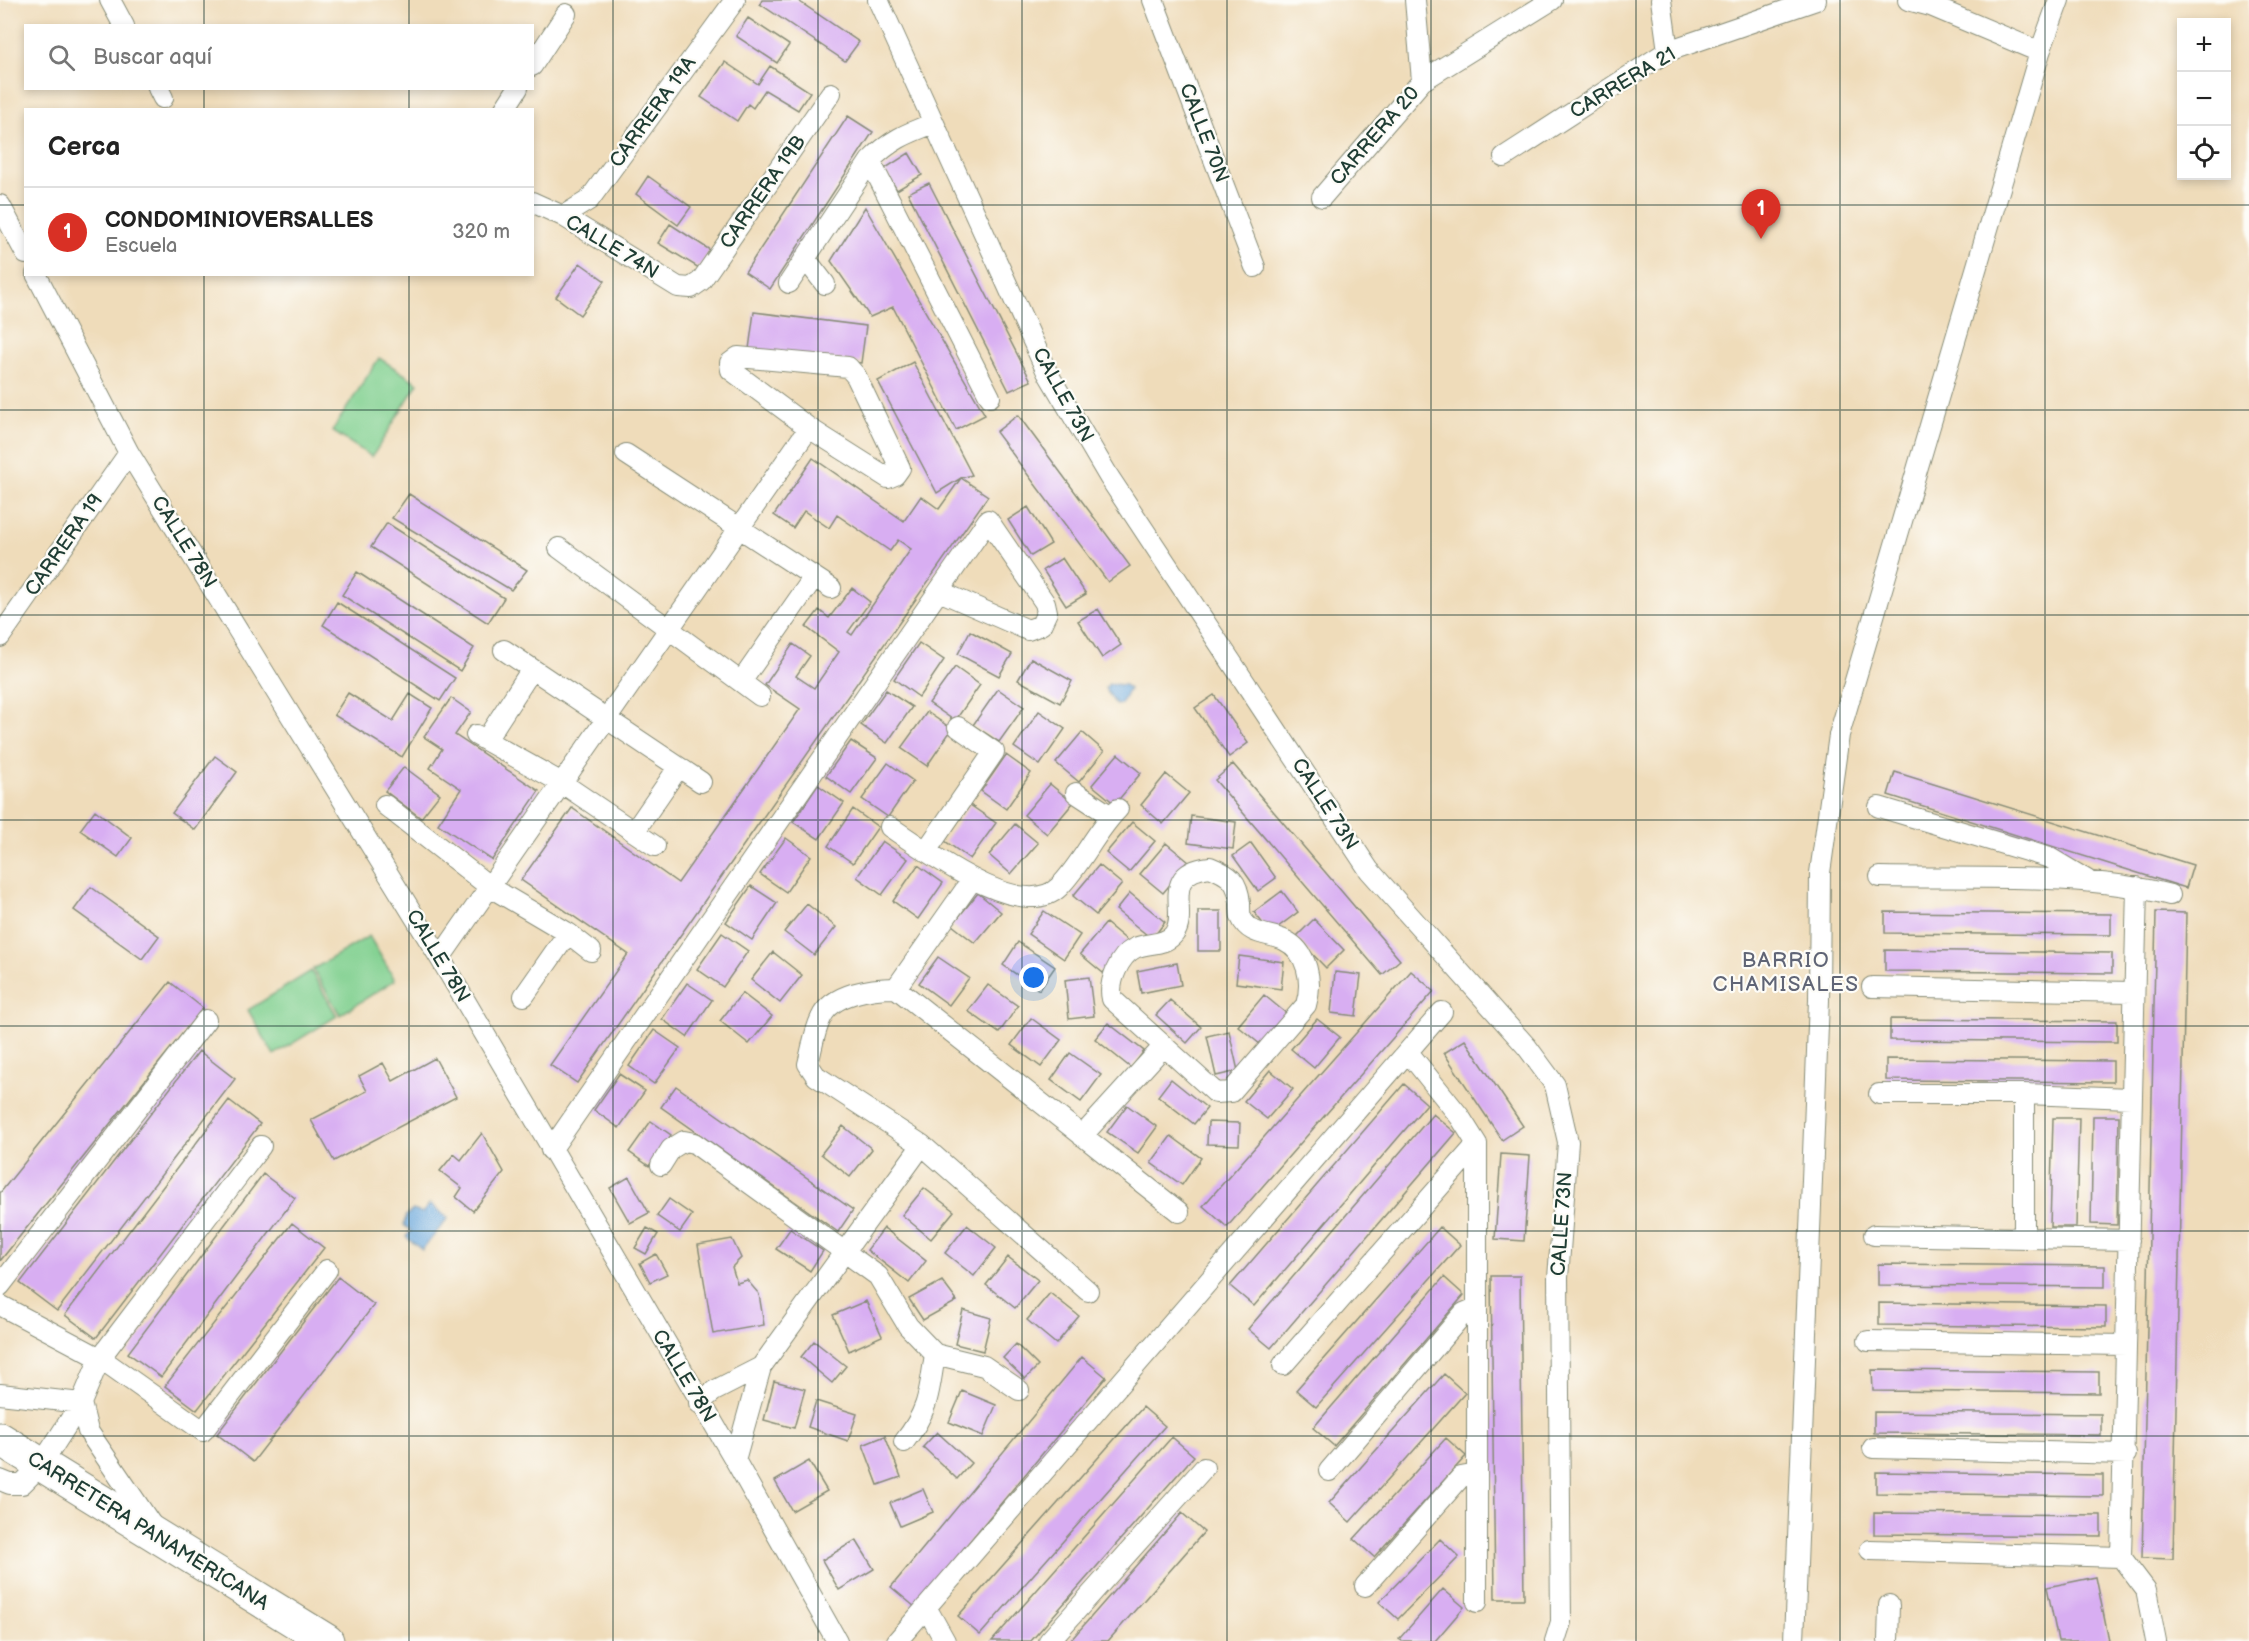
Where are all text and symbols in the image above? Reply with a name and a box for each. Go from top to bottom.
map controls [2177,18,2231,180]
button: + [2177,18,2231,72]
search box [24,24,534,90]
icon: search [45,41,78,74]
street label: CARRERA 21 [1566,42,1680,124]
text: Buscar aquí [93,44,212,71]
street label: CARRERA 19A [605,51,702,172]
button: − [2177,72,2231,126]
street label: CALLE 70N [1174,80,1234,186]
street label: CARRERA 20 [1325,82,1425,190]
button: locate [2177,126,2231,180]
street label: CARRERA 19B [715,130,811,253]
text: Cerca [48,132,120,163]
pin: 1 [1742,190,1780,239]
text: CONDOMINIOVERSALLES [105,207,373,234]
street label: CALLE 74N [561,210,663,284]
text: 1 [63,220,72,244]
text: 320 m [452,220,510,244]
text: Escuela [105,234,177,258]
street label: CALLE 73N [1027,343,1099,447]
street label: CARRERA 19 [20,489,108,601]
street label: CALLE 78N [146,492,222,592]
street label: CALLE 73N [1286,754,1364,854]
street label: CALLE 78N [401,905,475,1007]
district label: BARRIO CHAMISALES [1713,948,1859,997]
your location [1019,963,1048,992]
street label: CALLE 73N [1546,1171,1578,1277]
street label: CALLE 78N [647,1325,721,1427]
street label: CARRETERA PANAMERICANA [23,1447,274,1616]

